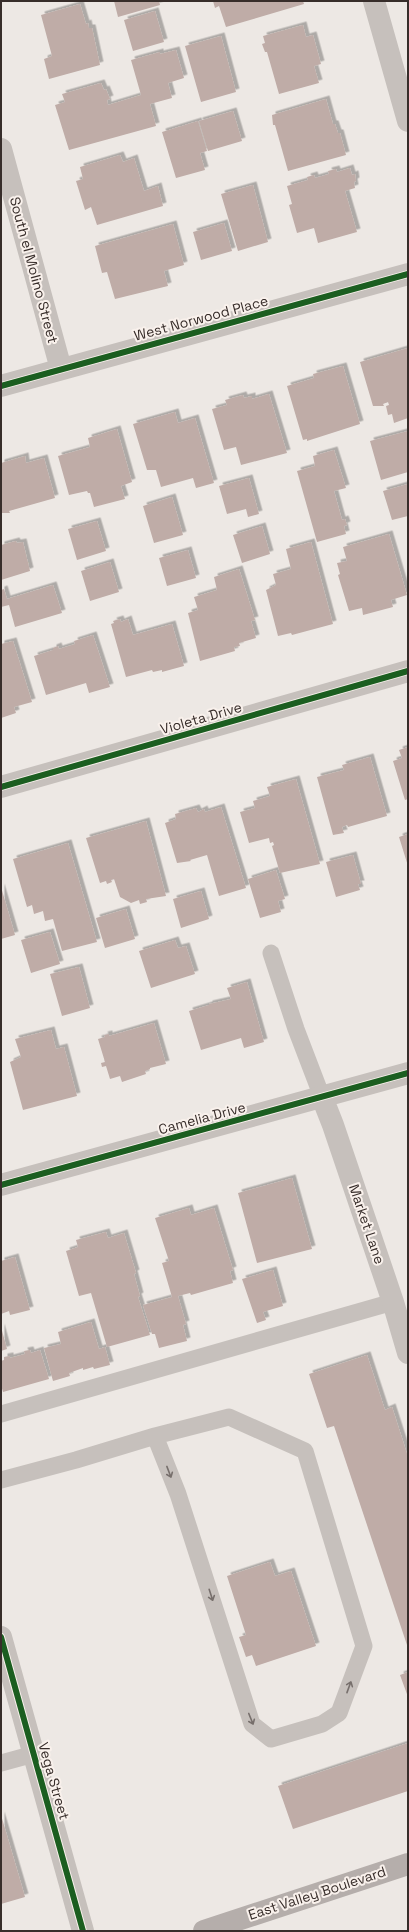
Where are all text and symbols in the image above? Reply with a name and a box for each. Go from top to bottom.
street label: South el Molino Street [6,195,62,345]
street label: West Norwood Place [132,291,270,345]
street label: Violeta Drive [158,698,244,738]
street label: Camelia Drive [156,1098,248,1138]
street label: Market Lane [345,1182,389,1266]
one-way arrow [166,1466,174,1478]
one-way arrow [207,1589,215,1601]
one-way arrow [345,1682,353,1694]
one-way arrow [247,1713,255,1725]
street label: Vega Street [34,1740,74,1822]
street label: East Valley Boulevard [246,1862,388,1924]

